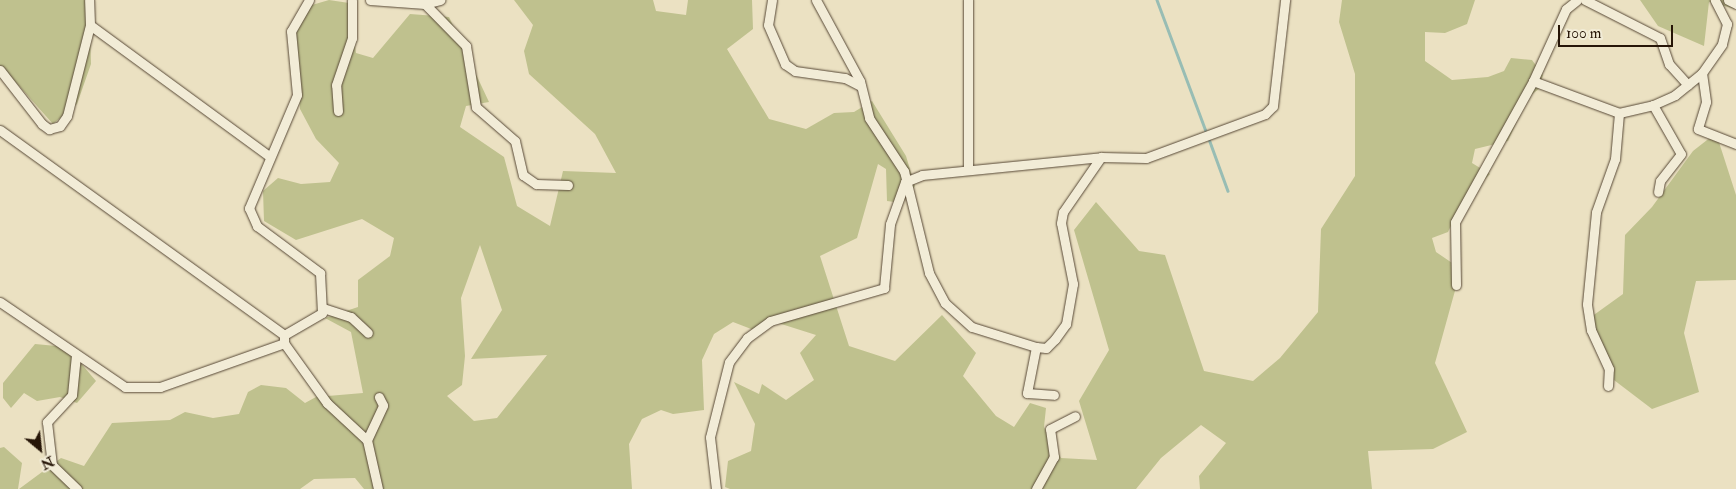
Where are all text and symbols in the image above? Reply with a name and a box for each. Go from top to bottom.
scale bar [1561,15,1676,47]
text: 100 m [1566,24,1601,43]
north arrow [15,424,65,474]
text: N [38,452,57,473]

